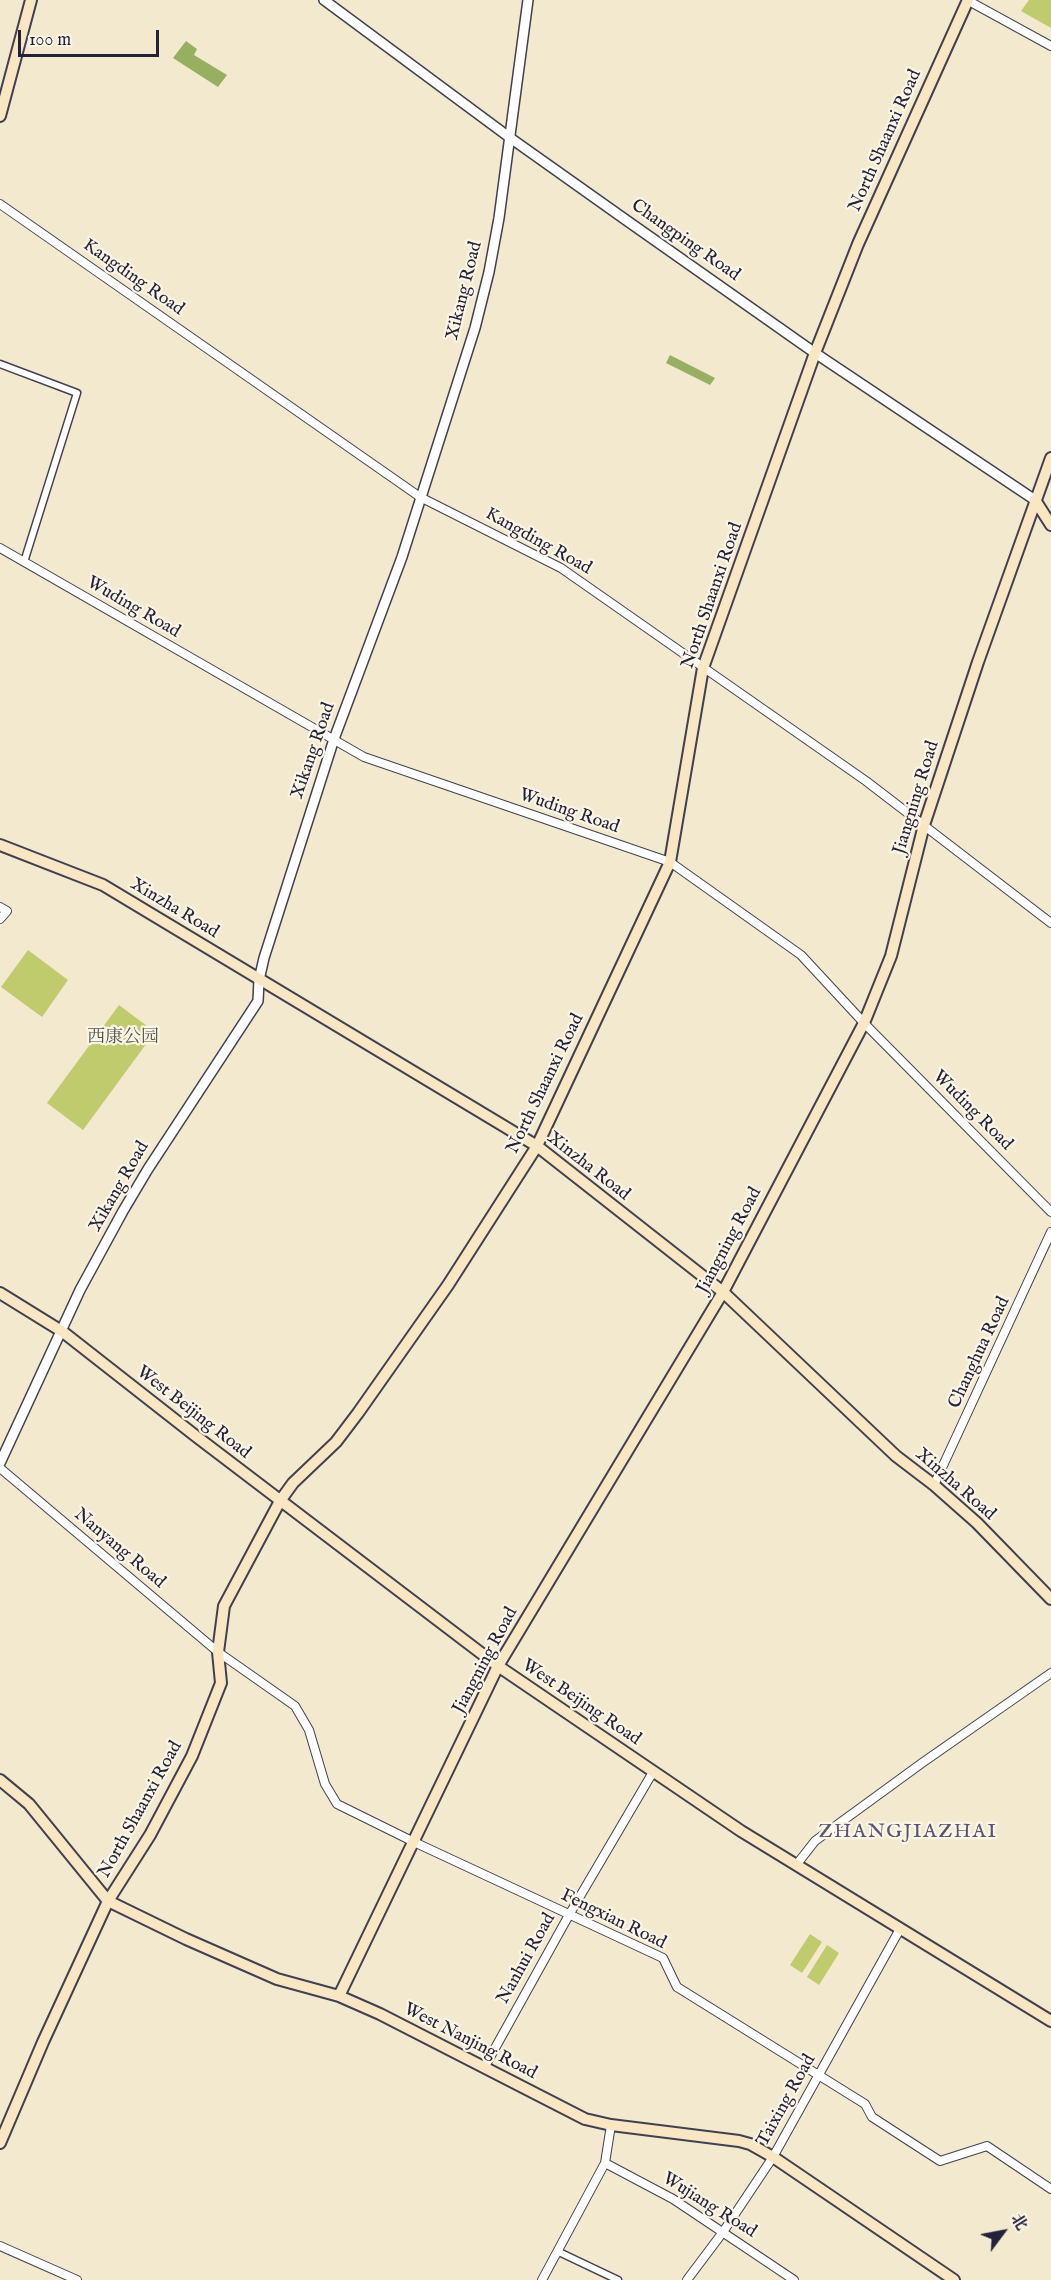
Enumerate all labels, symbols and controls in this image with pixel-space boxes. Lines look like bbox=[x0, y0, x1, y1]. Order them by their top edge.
scale bar bbox=[21, 18, 162, 56]
text: 100 m bbox=[29, 29, 71, 52]
street label: North Shaanxi Road bbox=[845, 67, 927, 215]
street label: Changping Road bbox=[626, 195, 744, 287]
street label: Kangding Road bbox=[78, 235, 188, 321]
street label: Xikang Road bbox=[442, 240, 488, 342]
street label: Kangding Road bbox=[481, 504, 595, 580]
street label: North Shaanxi Road bbox=[678, 520, 748, 672]
street label: Wuding Road bbox=[82, 573, 184, 643]
street label: Xikang Road bbox=[287, 700, 341, 802]
street label: Jiangning Road bbox=[889, 739, 945, 857]
street label: Wuding Road bbox=[516, 785, 622, 839]
street label: Xinzha Road bbox=[126, 874, 222, 944]
street label: North Shaanxi Road bbox=[503, 1010, 589, 1158]
park label: 西康公园 bbox=[87, 1027, 159, 1049]
street label: Wuding Road bbox=[927, 1066, 1017, 1156]
street label: Xinzha Road bbox=[542, 1128, 634, 1206]
street label: Xikang Road bbox=[85, 1138, 155, 1236]
street label: Jiangning Road bbox=[693, 1184, 767, 1298]
street label: Changhua Road bbox=[945, 1294, 1015, 1412]
street label: West Beijing Road bbox=[132, 1362, 254, 1464]
street label: Xinzha Road bbox=[910, 1444, 1000, 1526]
street label: Nanyang Road bbox=[69, 1504, 169, 1594]
street label: Jiangning Road bbox=[449, 1604, 523, 1718]
street label: West Beijing Road bbox=[517, 1655, 645, 1751]
street label: North Shaanxi Road bbox=[94, 1738, 188, 1882]
district label: ZHANGJIAZHAI bbox=[818, 1821, 998, 1845]
street label: Fengxian Road bbox=[557, 1885, 669, 1955]
street label: Nanhui Road bbox=[493, 1910, 561, 2008]
street label: West Nanjing Road bbox=[400, 1999, 540, 2085]
street label: Taixing Road bbox=[753, 2051, 821, 2151]
street label: Wujiang Road bbox=[658, 2169, 760, 2243]
north arrow bbox=[973, 2202, 1033, 2262]
text: 北 bbox=[1006, 2210, 1031, 2235]

